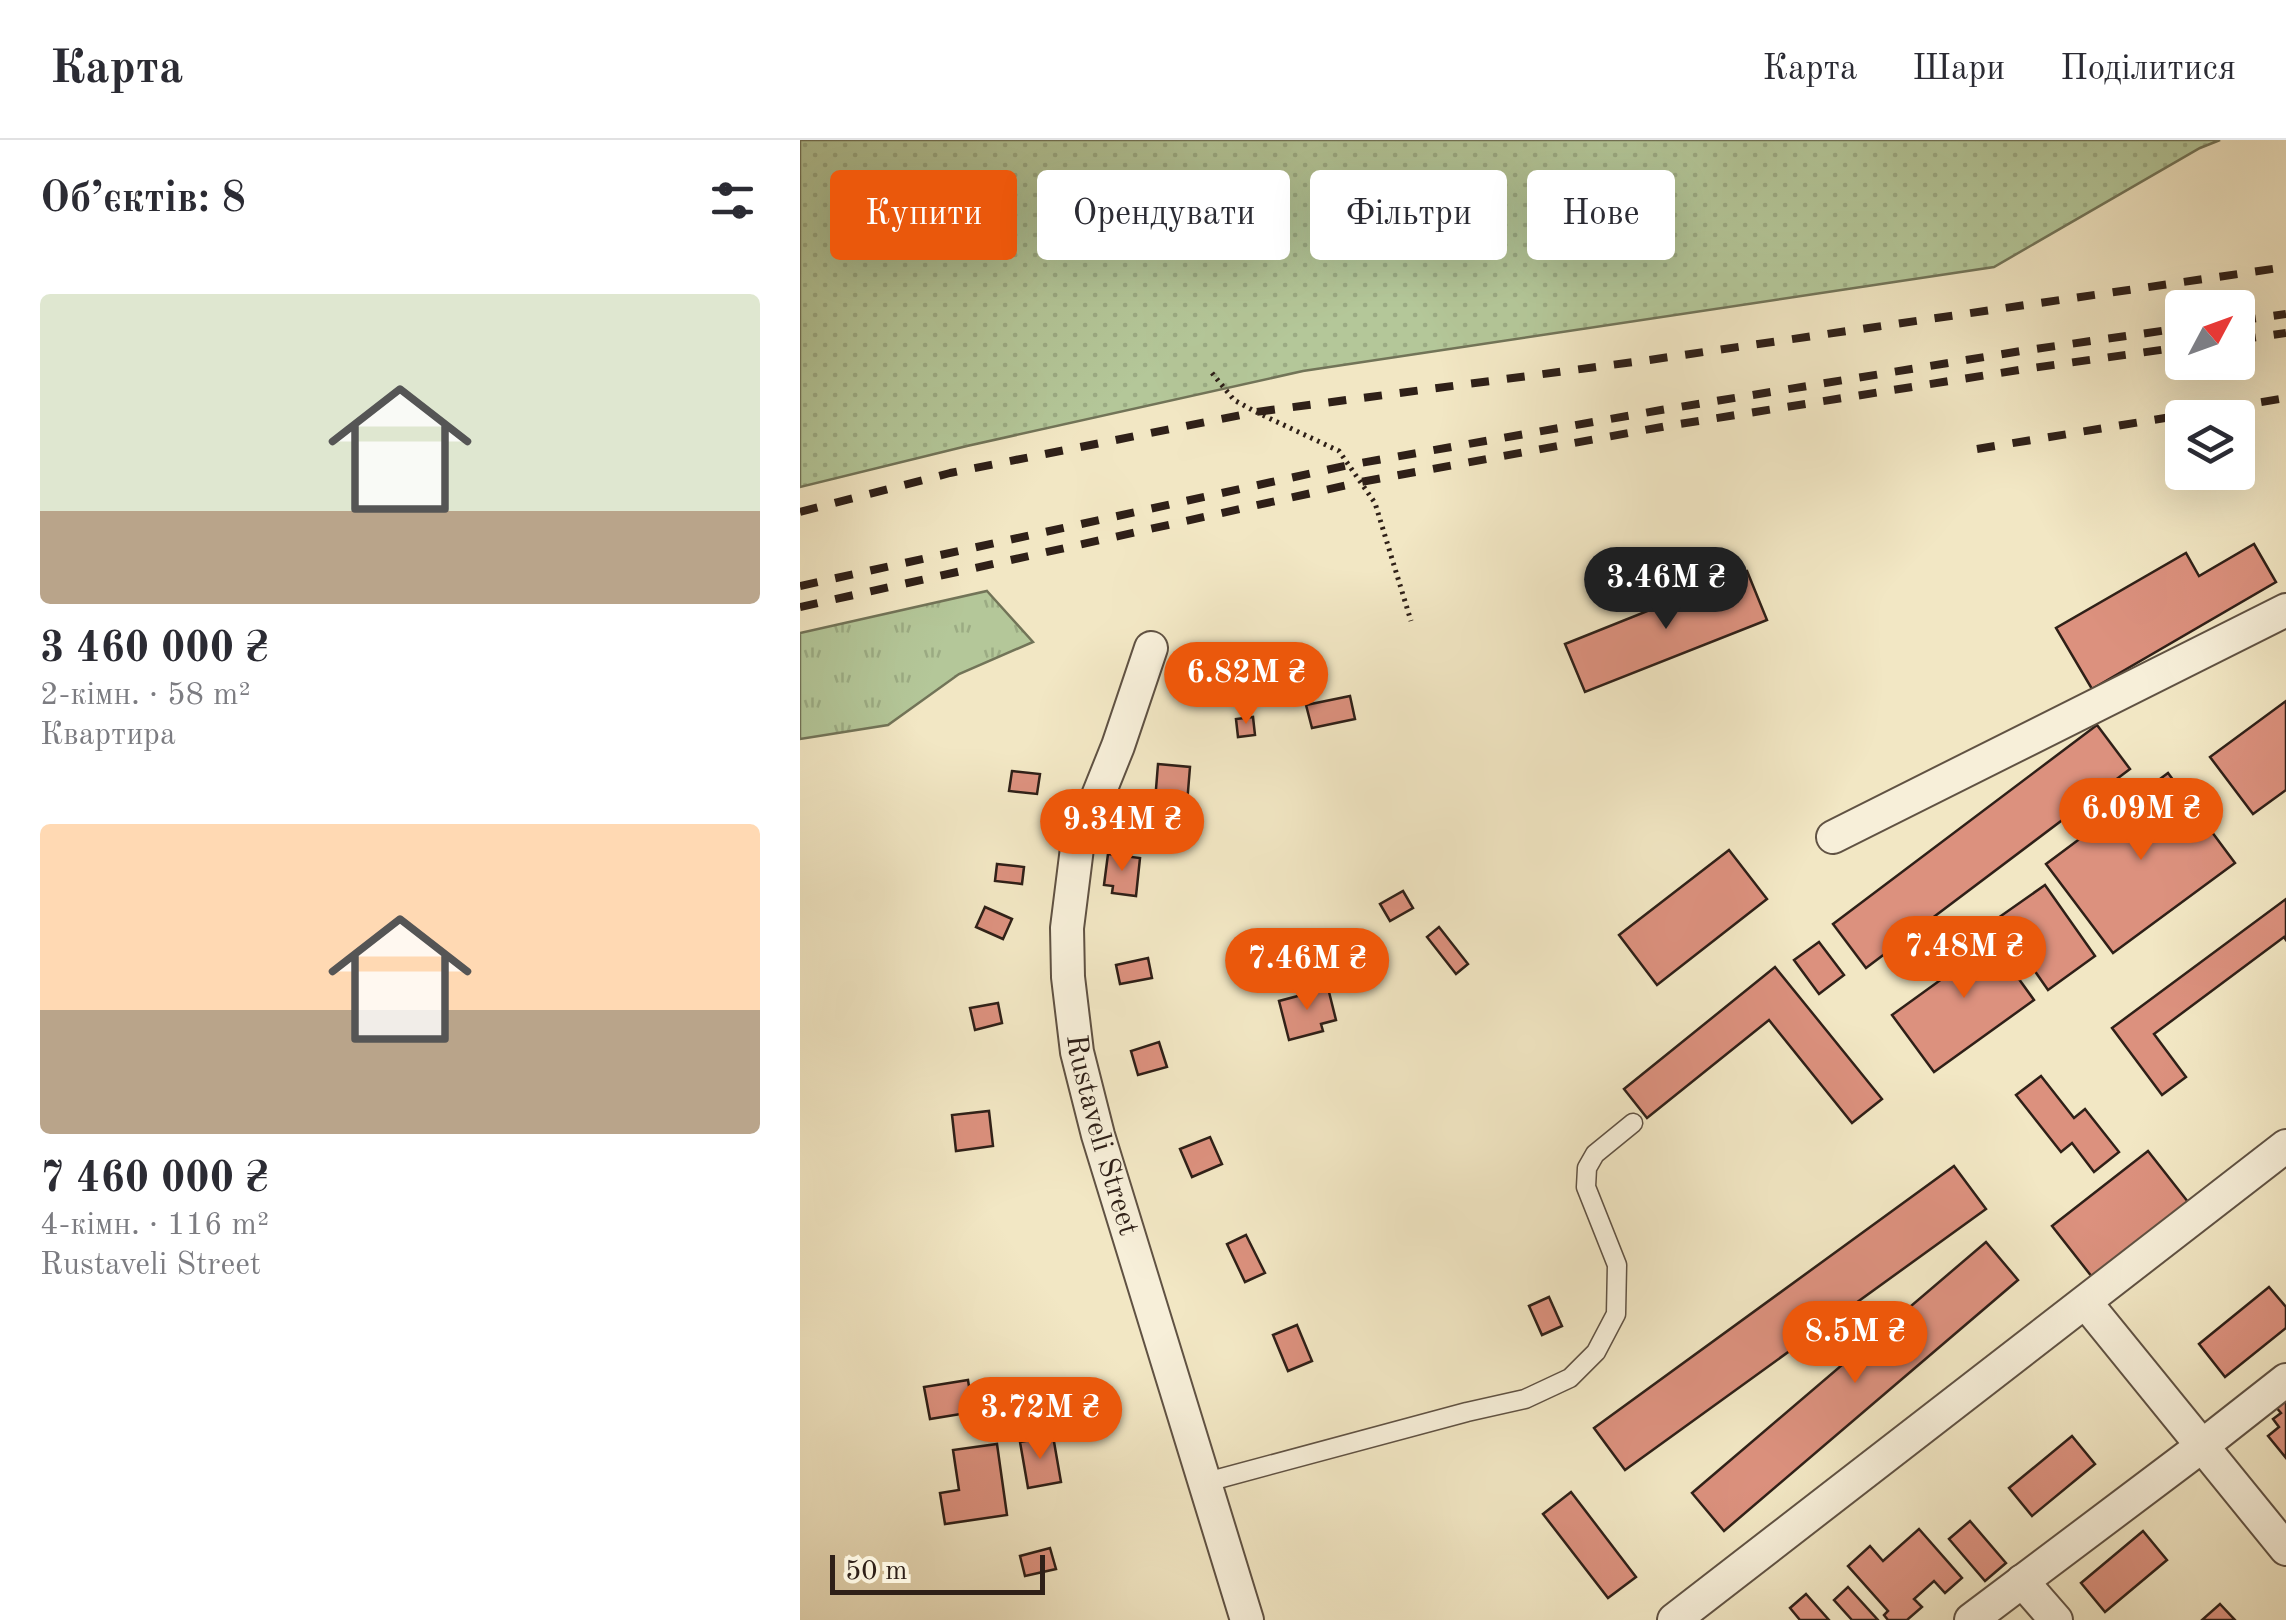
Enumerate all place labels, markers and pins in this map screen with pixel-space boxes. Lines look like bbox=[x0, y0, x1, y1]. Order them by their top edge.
pin: 3.46M ₴ bbox=[1574, 547, 1758, 632]
pin: 6.82M ₴ bbox=[1154, 642, 1338, 727]
pin: 6.09M ₴ bbox=[2049, 778, 2233, 863]
pin: 9.34M ₴ bbox=[1030, 789, 1214, 874]
pin: 7.48M ₴ bbox=[1872, 916, 2056, 1001]
pin: 7.46M ₴ bbox=[1215, 928, 1399, 1013]
pin: 8.5M ₴ bbox=[1774, 1301, 1936, 1386]
pin: 3.72M ₴ bbox=[948, 1377, 1132, 1462]

